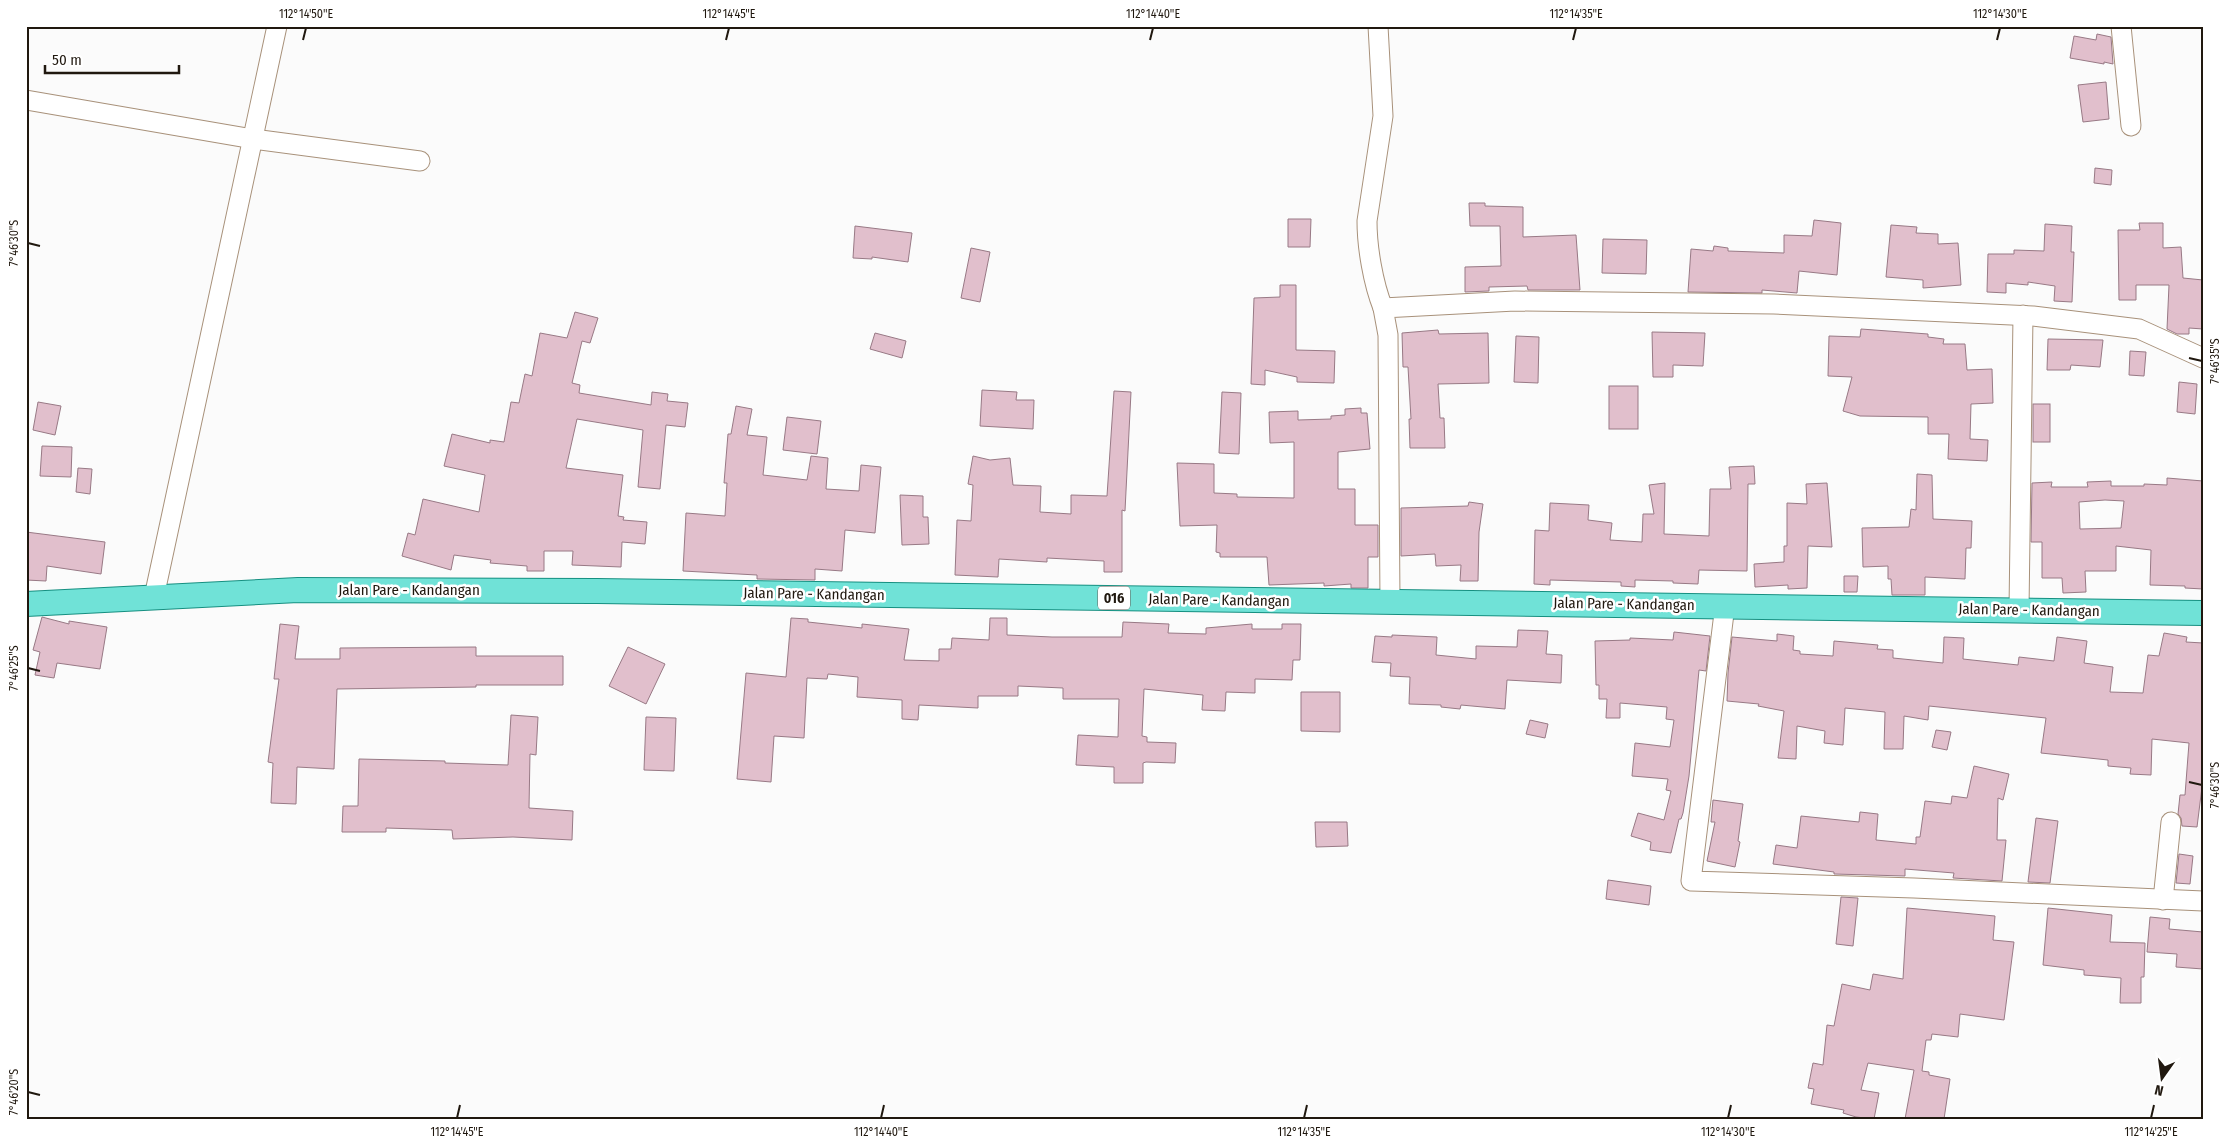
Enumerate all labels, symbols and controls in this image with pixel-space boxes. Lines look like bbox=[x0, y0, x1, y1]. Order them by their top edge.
text: 112°14'50"E bbox=[279, 7, 333, 21]
text: 112°14'45"E bbox=[703, 7, 756, 21]
text: 112°14'40"E bbox=[1126, 7, 1180, 21]
text: 112°14'35"E bbox=[1549, 7, 1603, 21]
text: 112°14'30"E bbox=[1973, 7, 2027, 21]
scale bar bbox=[45, 42, 179, 74]
text: 50 m bbox=[52, 51, 82, 69]
text: 7°46'30"S bbox=[7, 220, 21, 266]
text: 7°46'35"S bbox=[2208, 338, 2222, 384]
street label: Jalan Pare - Kandangan bbox=[338, 581, 480, 599]
street label: Jalan Pare - Kandangan bbox=[743, 584, 885, 604]
road number: 016 bbox=[1098, 586, 1130, 610]
street label: Jalan Pare - Kandangan bbox=[1148, 590, 1290, 610]
street label: Jalan Pare - Kandangan bbox=[1553, 594, 1695, 614]
street label: Jalan Pare - Kandangan bbox=[1958, 600, 2100, 620]
text: 7°46'25"S bbox=[7, 645, 21, 691]
text: 7°46'30"S bbox=[2208, 762, 2222, 808]
north arrow bbox=[2136, 1052, 2186, 1102]
text: 7°46'20"S bbox=[7, 1069, 21, 1115]
text: N bbox=[2153, 1081, 2165, 1099]
text: 112°14'45"E bbox=[431, 1125, 484, 1139]
text: 112°14'40"E bbox=[854, 1125, 908, 1139]
text: 112°14'35"E bbox=[1277, 1125, 1331, 1139]
text: 112°14'30"E bbox=[1701, 1125, 1755, 1139]
text: 112°14'25"E bbox=[2124, 1125, 2178, 1139]

